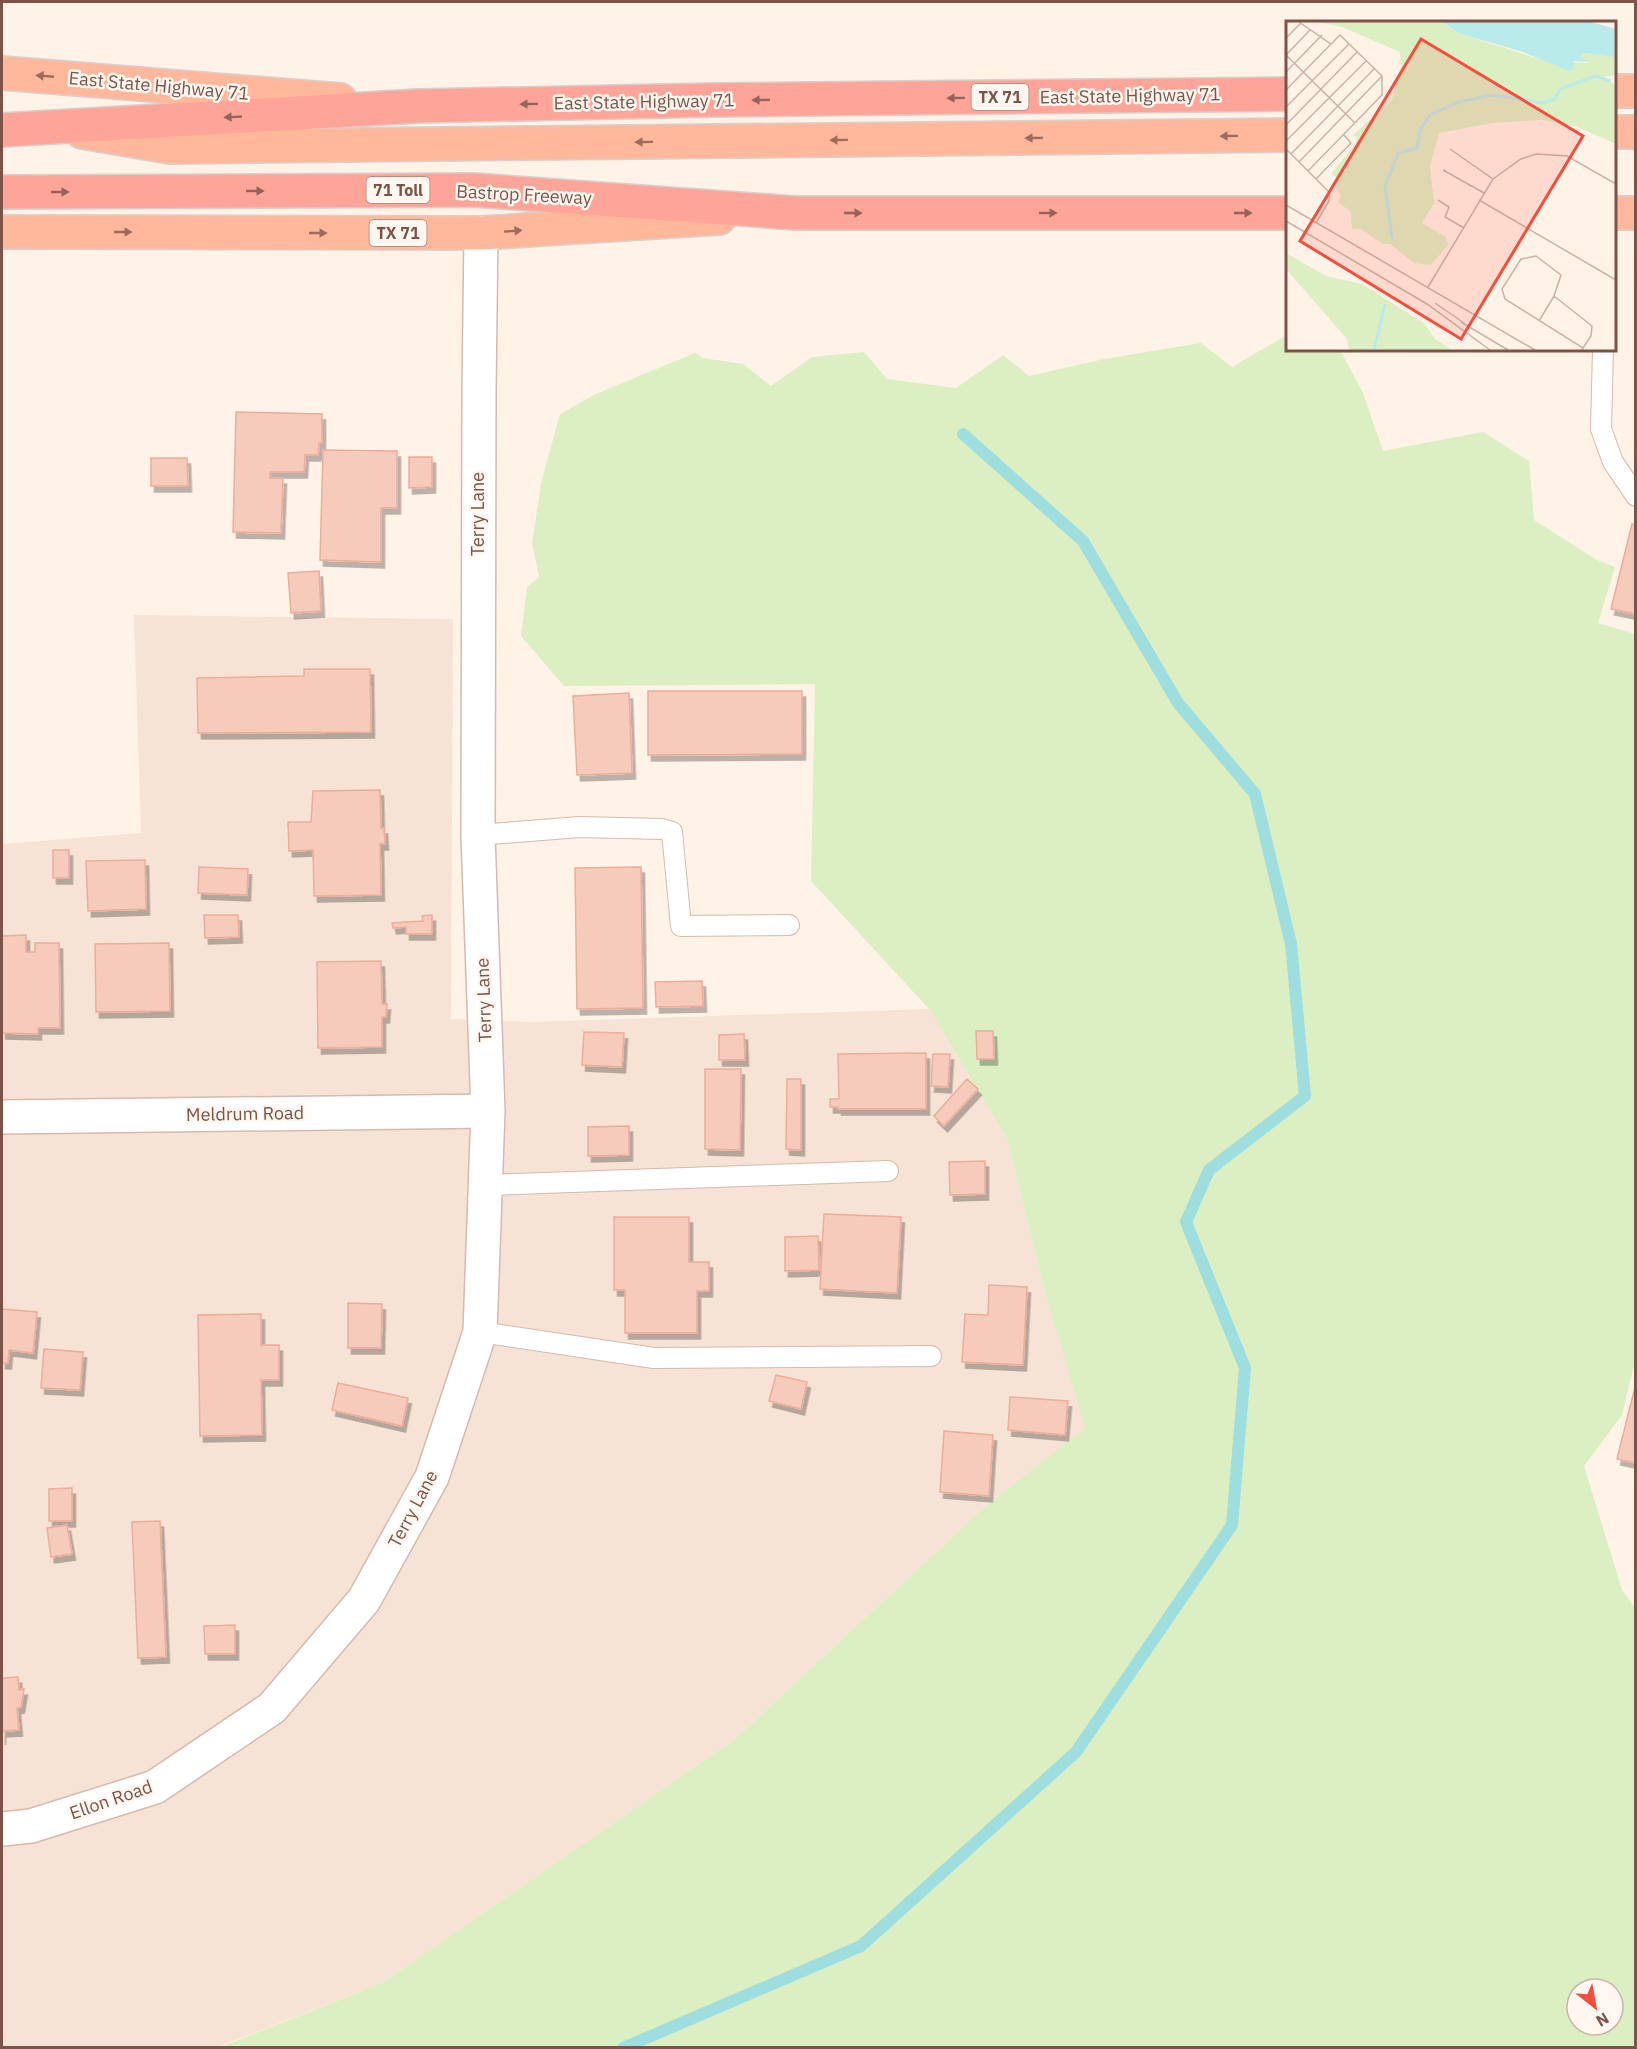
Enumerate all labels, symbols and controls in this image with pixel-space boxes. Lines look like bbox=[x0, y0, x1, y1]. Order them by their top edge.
inset map bbox=[1286, 21, 1616, 351]
street label: East State Highway 71 bbox=[68, 66, 250, 105]
one-way arrow bbox=[35, 71, 54, 81]
street label: East State Highway 71 bbox=[1039, 82, 1221, 109]
road number: TX 71 bbox=[972, 84, 1028, 110]
street label: East State Highway 71 bbox=[553, 88, 735, 115]
one-way arrow bbox=[947, 93, 966, 103]
one-way arrow bbox=[752, 95, 771, 105]
one-way arrow bbox=[519, 99, 538, 109]
one-way arrow bbox=[223, 112, 242, 121]
one-way arrow bbox=[1220, 131, 1239, 141]
one-way arrow bbox=[1025, 133, 1044, 143]
one-way arrow bbox=[830, 135, 849, 145]
one-way arrow bbox=[635, 137, 654, 147]
road number: 71 Toll bbox=[366, 177, 430, 203]
street label: Bastrop Freeway bbox=[456, 179, 592, 210]
one-way arrow bbox=[245, 186, 264, 196]
one-way arrow bbox=[50, 187, 69, 197]
one-way arrow bbox=[844, 208, 863, 218]
one-way arrow bbox=[1039, 208, 1058, 218]
one-way arrow bbox=[1234, 208, 1253, 218]
road number: TX 71 bbox=[370, 220, 426, 246]
one-way arrow bbox=[503, 226, 522, 236]
one-way arrow bbox=[113, 227, 132, 237]
one-way arrow bbox=[308, 228, 327, 238]
street label: Terry Lane bbox=[466, 472, 489, 556]
street label: Terry Lane bbox=[471, 957, 496, 1043]
street label: Meldrum Road bbox=[186, 1101, 304, 1126]
street label: Terry Lane bbox=[383, 1466, 443, 1551]
street label: Ellon Road bbox=[66, 1775, 155, 1824]
north arrow bbox=[1565, 1977, 1625, 2037]
text: N bbox=[1593, 2008, 1613, 2031]

